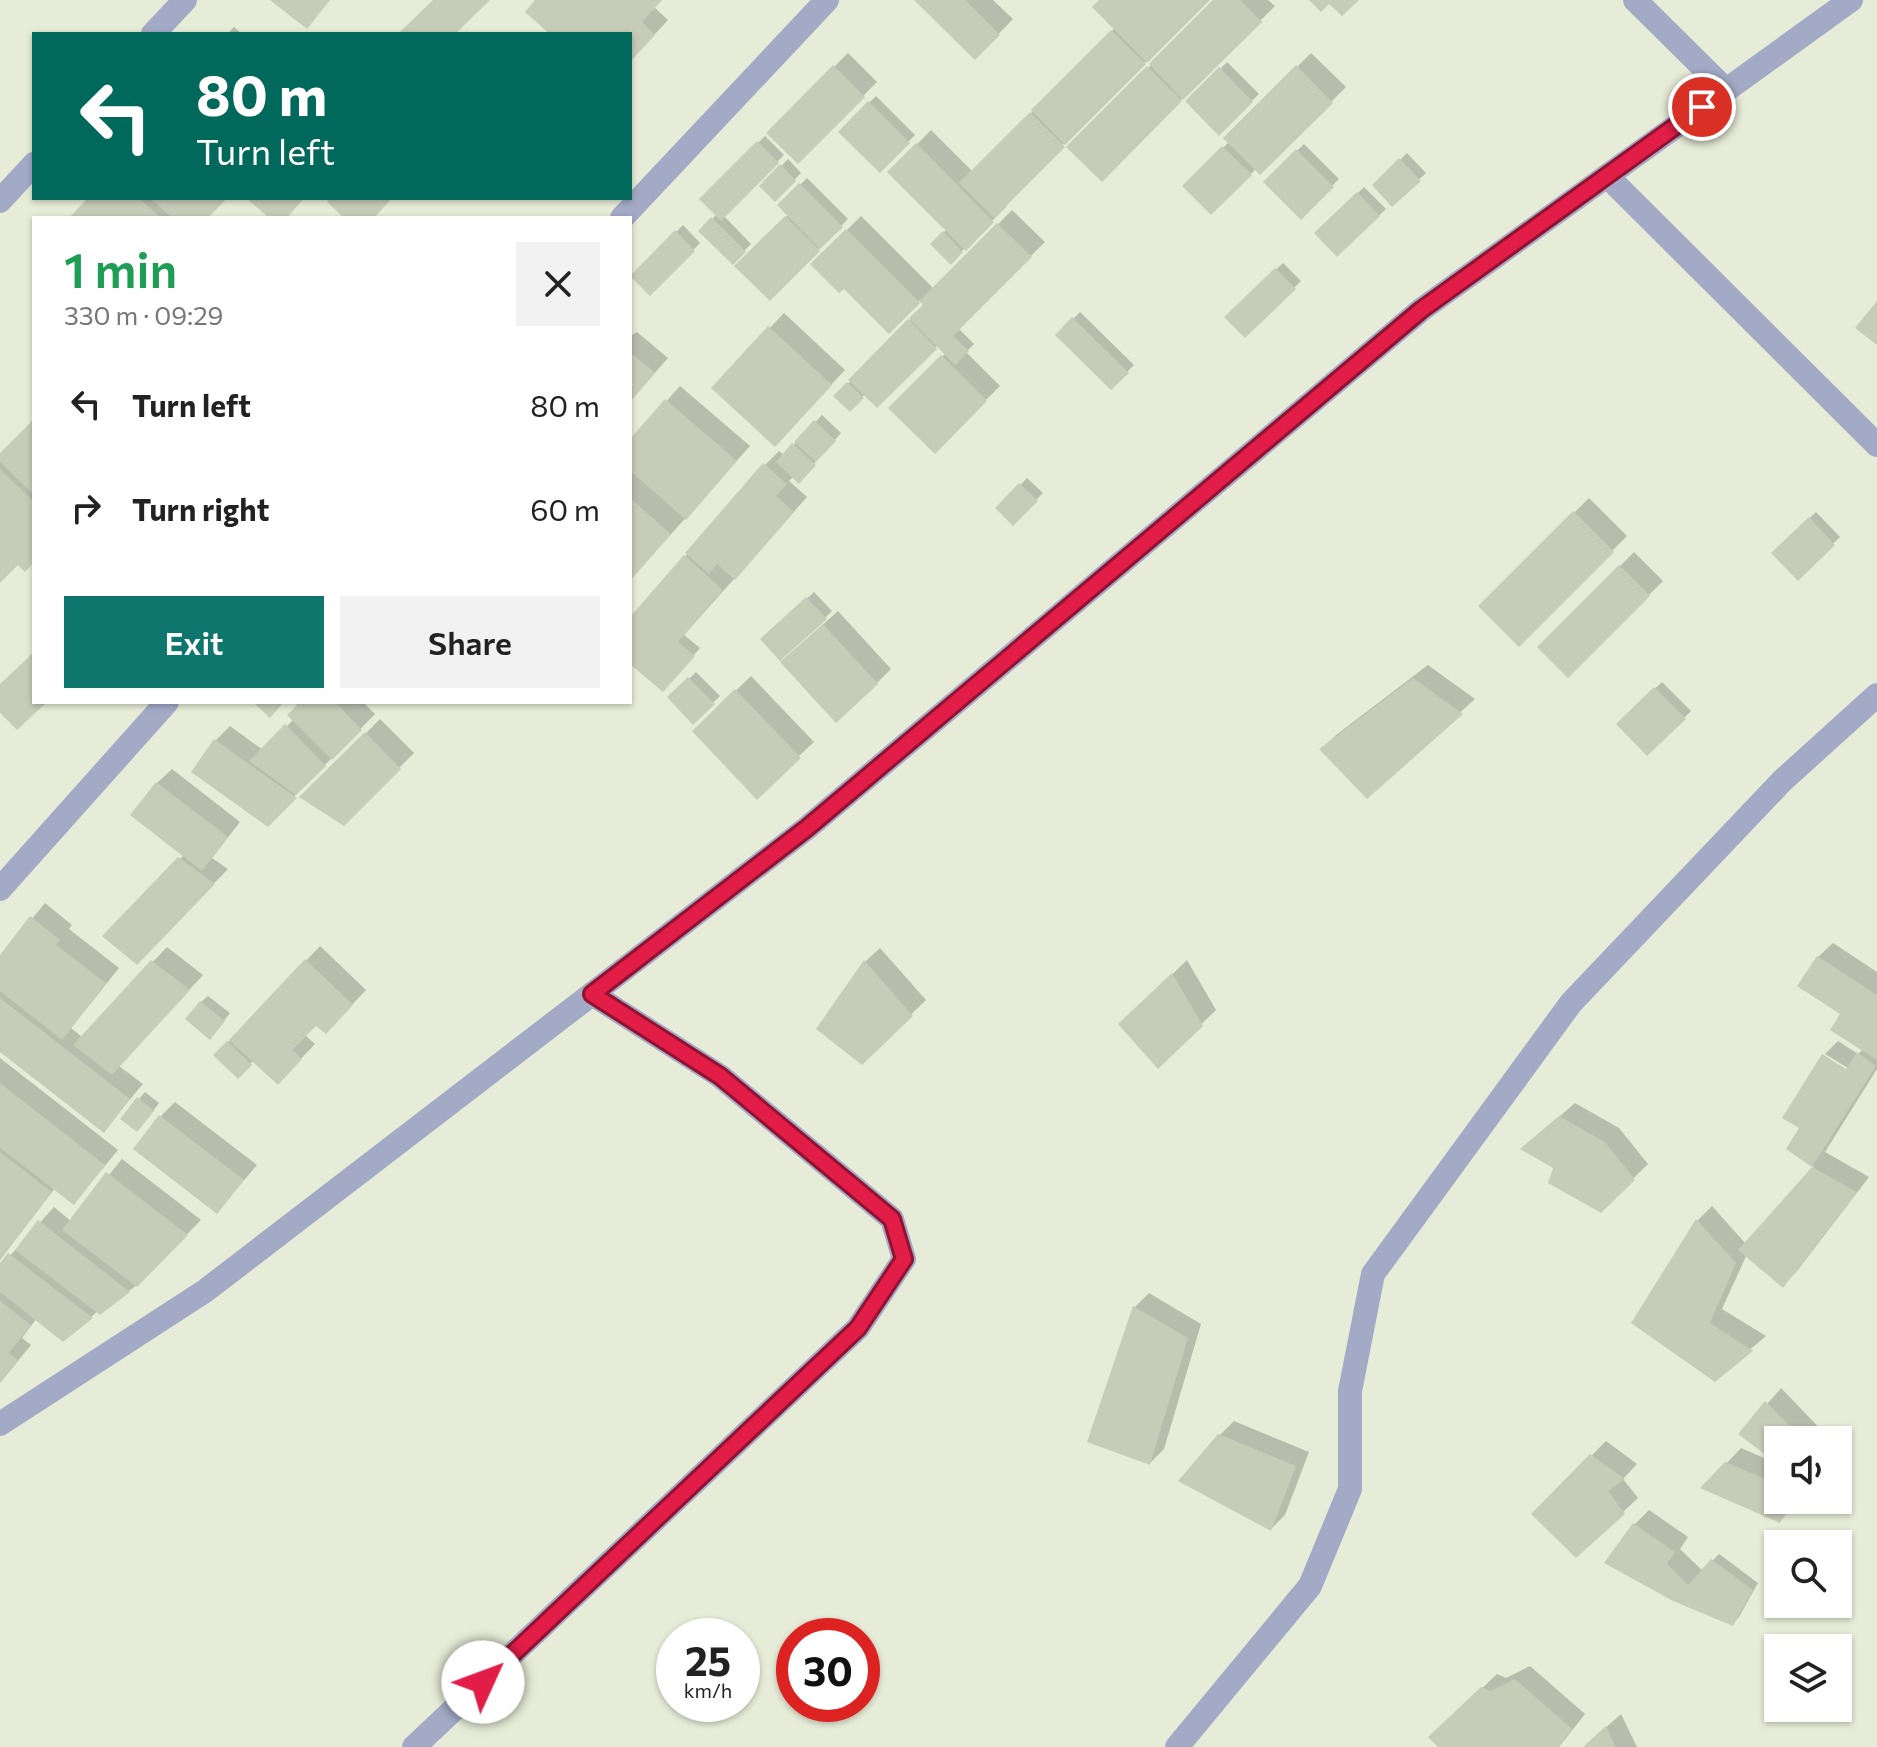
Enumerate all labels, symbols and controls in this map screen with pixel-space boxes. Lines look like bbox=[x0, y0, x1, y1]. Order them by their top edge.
text: 80 m bbox=[196, 59, 327, 128]
icon: left bbox=[64, 64, 168, 168]
pin bbox=[1668, 73, 1736, 141]
icon: arrive bbox=[1680, 85, 1724, 129]
text: Turn left bbox=[196, 128, 335, 172]
text: 1 min bbox=[64, 239, 177, 298]
button: close bbox=[516, 242, 600, 326]
text: 330 m · 09:29 bbox=[64, 299, 223, 330]
icon: left bbox=[64, 382, 108, 426]
text: Turn left bbox=[132, 386, 251, 423]
text: 80 m bbox=[530, 386, 600, 423]
icon: right bbox=[64, 486, 108, 530]
text: Turn right bbox=[132, 490, 269, 527]
text: 60 m bbox=[530, 490, 600, 527]
button: Exit bbox=[64, 596, 324, 688]
button: Share bbox=[340, 596, 600, 688]
map controls bbox=[1764, 1426, 1852, 1722]
button: sound bbox=[1764, 1426, 1852, 1514]
button: search bbox=[1764, 1530, 1852, 1618]
speed limit sign: 30 bbox=[776, 1618, 880, 1722]
button: layers bbox=[1764, 1634, 1852, 1722]
text: 25 bbox=[685, 1635, 731, 1684]
position arrow bbox=[441, 1640, 525, 1724]
text: km/h bbox=[684, 1678, 732, 1702]

